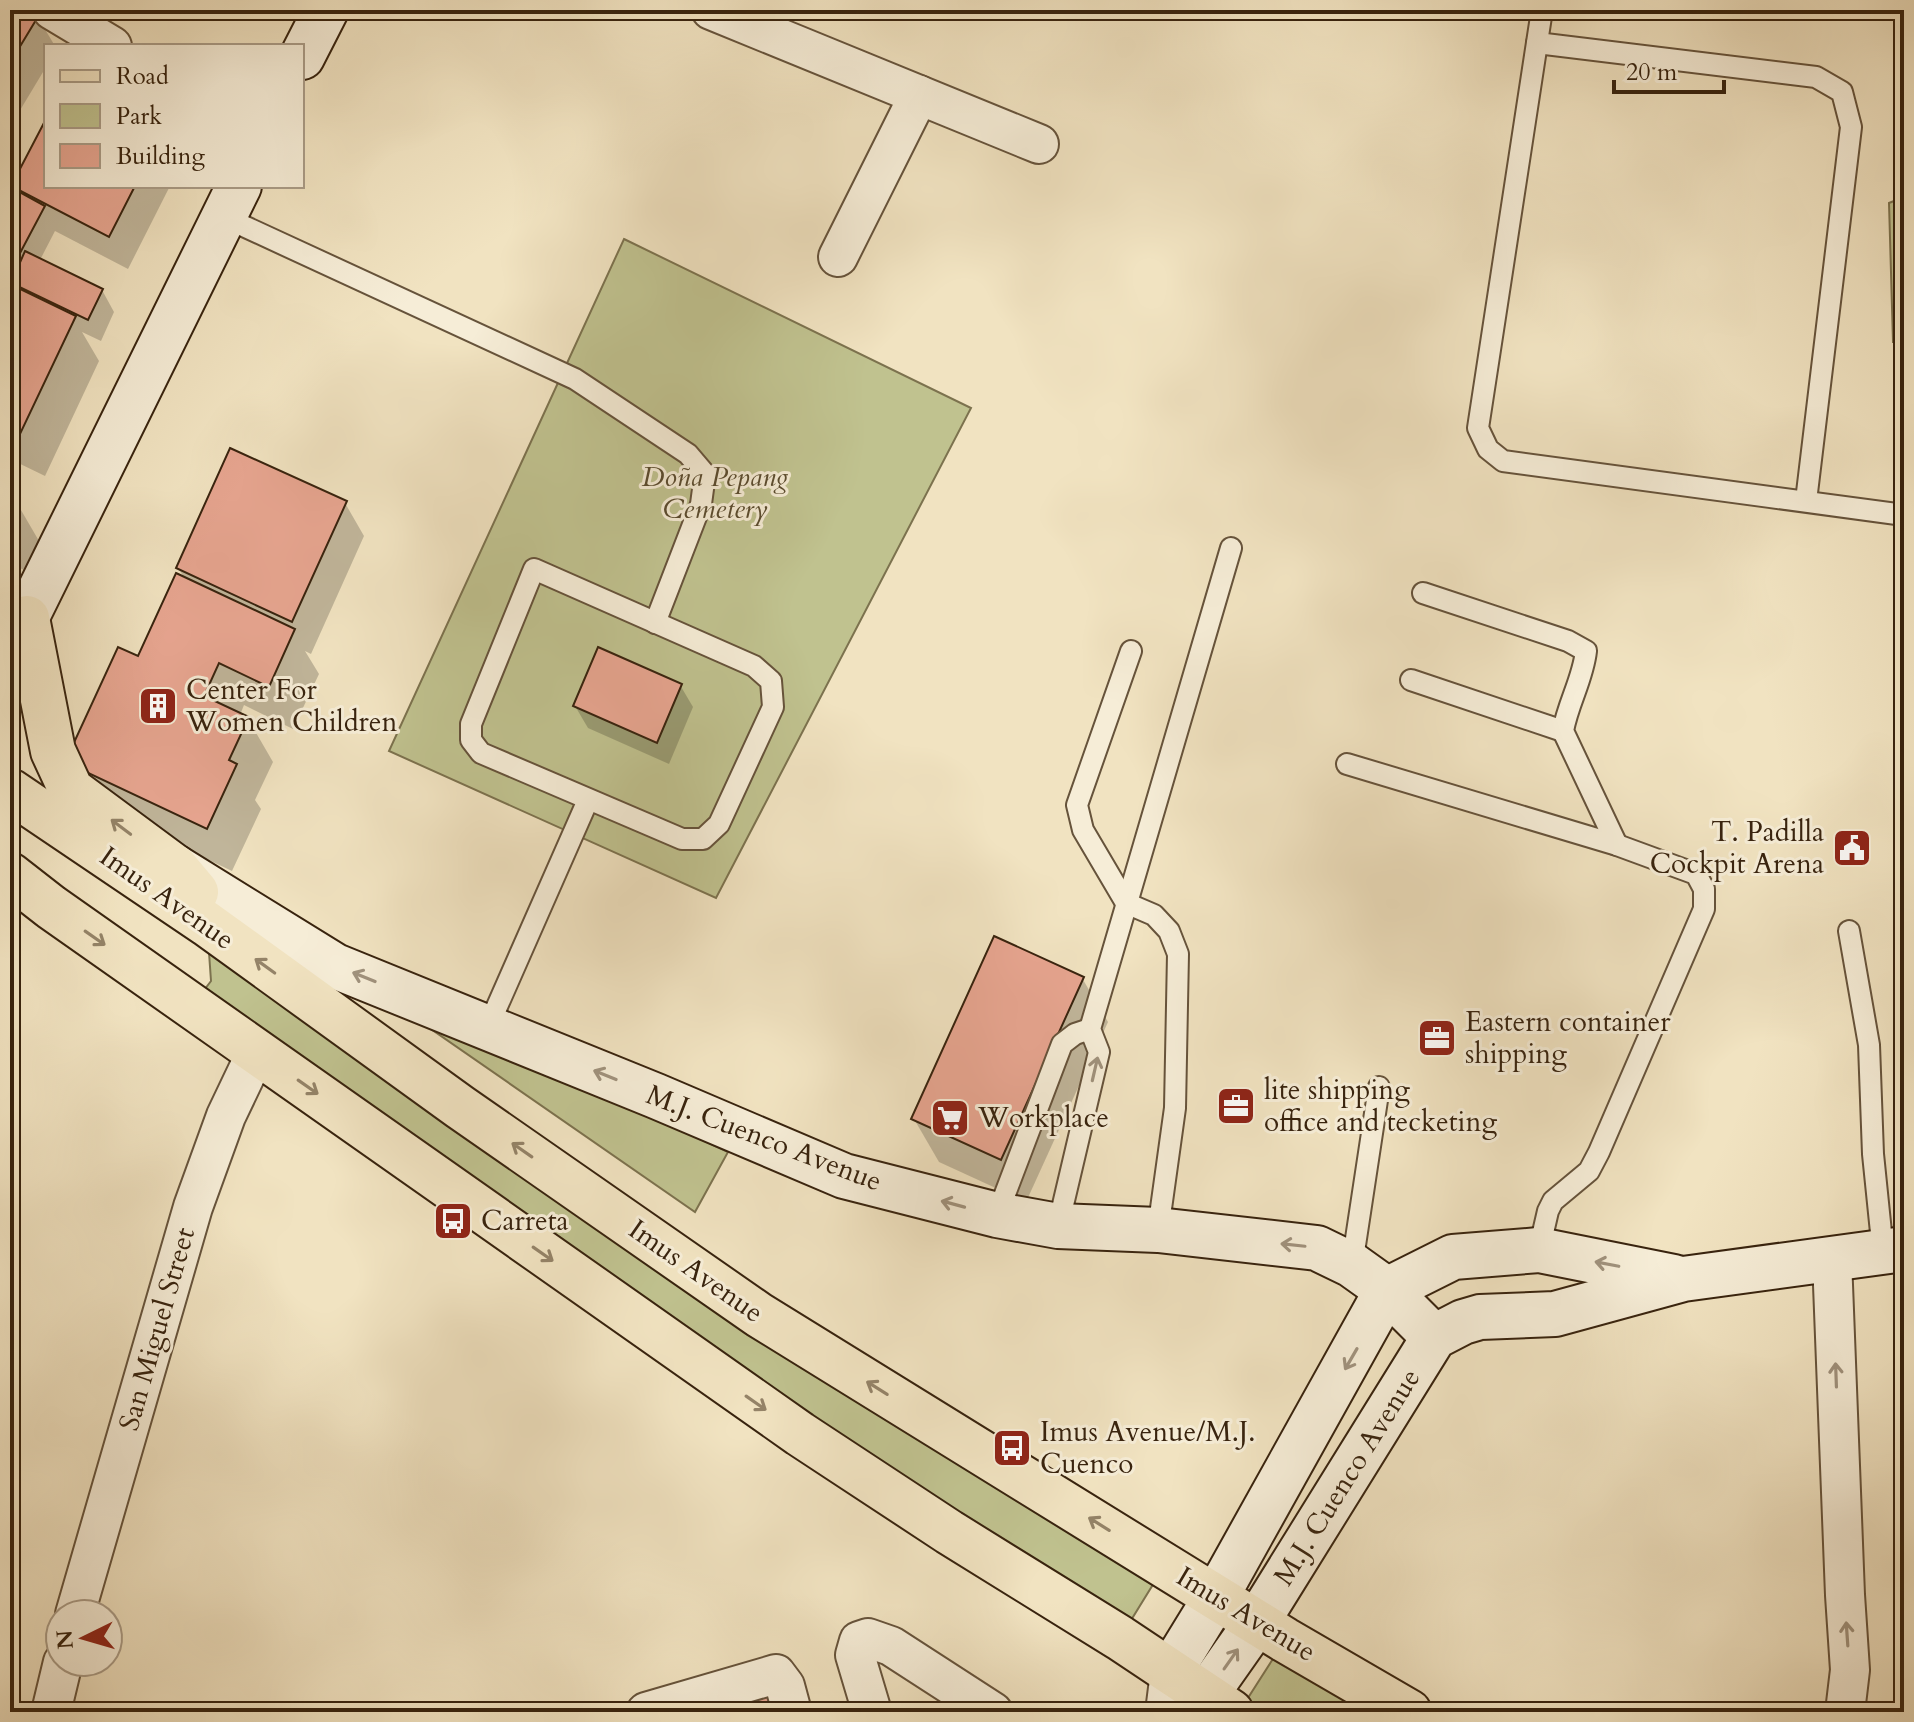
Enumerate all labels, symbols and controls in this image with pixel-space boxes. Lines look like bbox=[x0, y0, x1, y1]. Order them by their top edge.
legend bbox=[44, 44, 304, 188]
scale bar bbox=[1614, 44, 1724, 94]
text: 20 m bbox=[1626, 56, 1678, 89]
text: Road bbox=[116, 60, 169, 93]
text: Park bbox=[116, 100, 162, 133]
text: Building bbox=[116, 140, 206, 173]
park label: Doña Pepang Cemetery bbox=[642, 458, 789, 528]
place label: Center For Women Children bbox=[185, 671, 397, 741]
building icon: Center For Women Children bbox=[137, 685, 179, 727]
place label: T. Padilla Cockpit Arena bbox=[1650, 813, 1824, 883]
one-way arrow bbox=[111, 819, 132, 836]
public building icon: T. Padilla Cockpit Arena bbox=[1831, 827, 1873, 869]
street label: Imus Avenue bbox=[92, 838, 242, 958]
one-way arrow bbox=[84, 930, 106, 946]
one-way arrow bbox=[254, 958, 276, 974]
one-way arrow bbox=[352, 969, 377, 983]
place label: Eastern container shipping bbox=[1465, 1003, 1671, 1073]
office icon: Eastern container shipping bbox=[1416, 1017, 1458, 1059]
one-way arrow bbox=[1088, 1056, 1103, 1082]
one-way arrow bbox=[593, 1066, 618, 1081]
place label: lite shipping office and tecketing bbox=[1264, 1071, 1497, 1141]
street label: M.J. Cuenco Avenue bbox=[641, 1076, 887, 1200]
one-way arrow bbox=[297, 1079, 319, 1096]
office icon: lite shipping office and tecketing bbox=[1215, 1085, 1257, 1127]
supermarket icon: Workplace bbox=[929, 1097, 971, 1139]
place label: Workplace bbox=[977, 1099, 1109, 1137]
one-way arrow bbox=[511, 1142, 533, 1158]
one-way arrow bbox=[940, 1195, 966, 1210]
bus stop icon: Carreta bbox=[432, 1200, 474, 1242]
place label: Carreta bbox=[481, 1202, 569, 1240]
street label: Imus Avenue bbox=[621, 1211, 771, 1331]
street label: San Miguel Street bbox=[110, 1223, 204, 1435]
one-way arrow bbox=[1281, 1237, 1306, 1252]
one-way arrow bbox=[531, 1246, 553, 1262]
one-way arrow bbox=[1594, 1255, 1620, 1270]
one-way arrow bbox=[1343, 1346, 1358, 1370]
street label: M.J. Cuenco Avenue bbox=[1265, 1361, 1429, 1593]
one-way arrow bbox=[1829, 1362, 1844, 1389]
one-way arrow bbox=[866, 1380, 889, 1396]
one-way arrow bbox=[745, 1394, 766, 1411]
place label: Imus Avenue/M.J. Cuenco bbox=[1040, 1413, 1255, 1483]
bus stop icon: Imus Avenue/M.J. Cuenco bbox=[991, 1427, 1033, 1469]
one-way arrow bbox=[1088, 1516, 1111, 1532]
street label: Imus Avenue bbox=[1169, 1557, 1323, 1671]
north arrow bbox=[44, 1598, 124, 1678]
one-way arrow bbox=[1839, 1621, 1854, 1648]
text: N bbox=[49, 1629, 81, 1650]
one-way arrow bbox=[1222, 1649, 1239, 1670]

